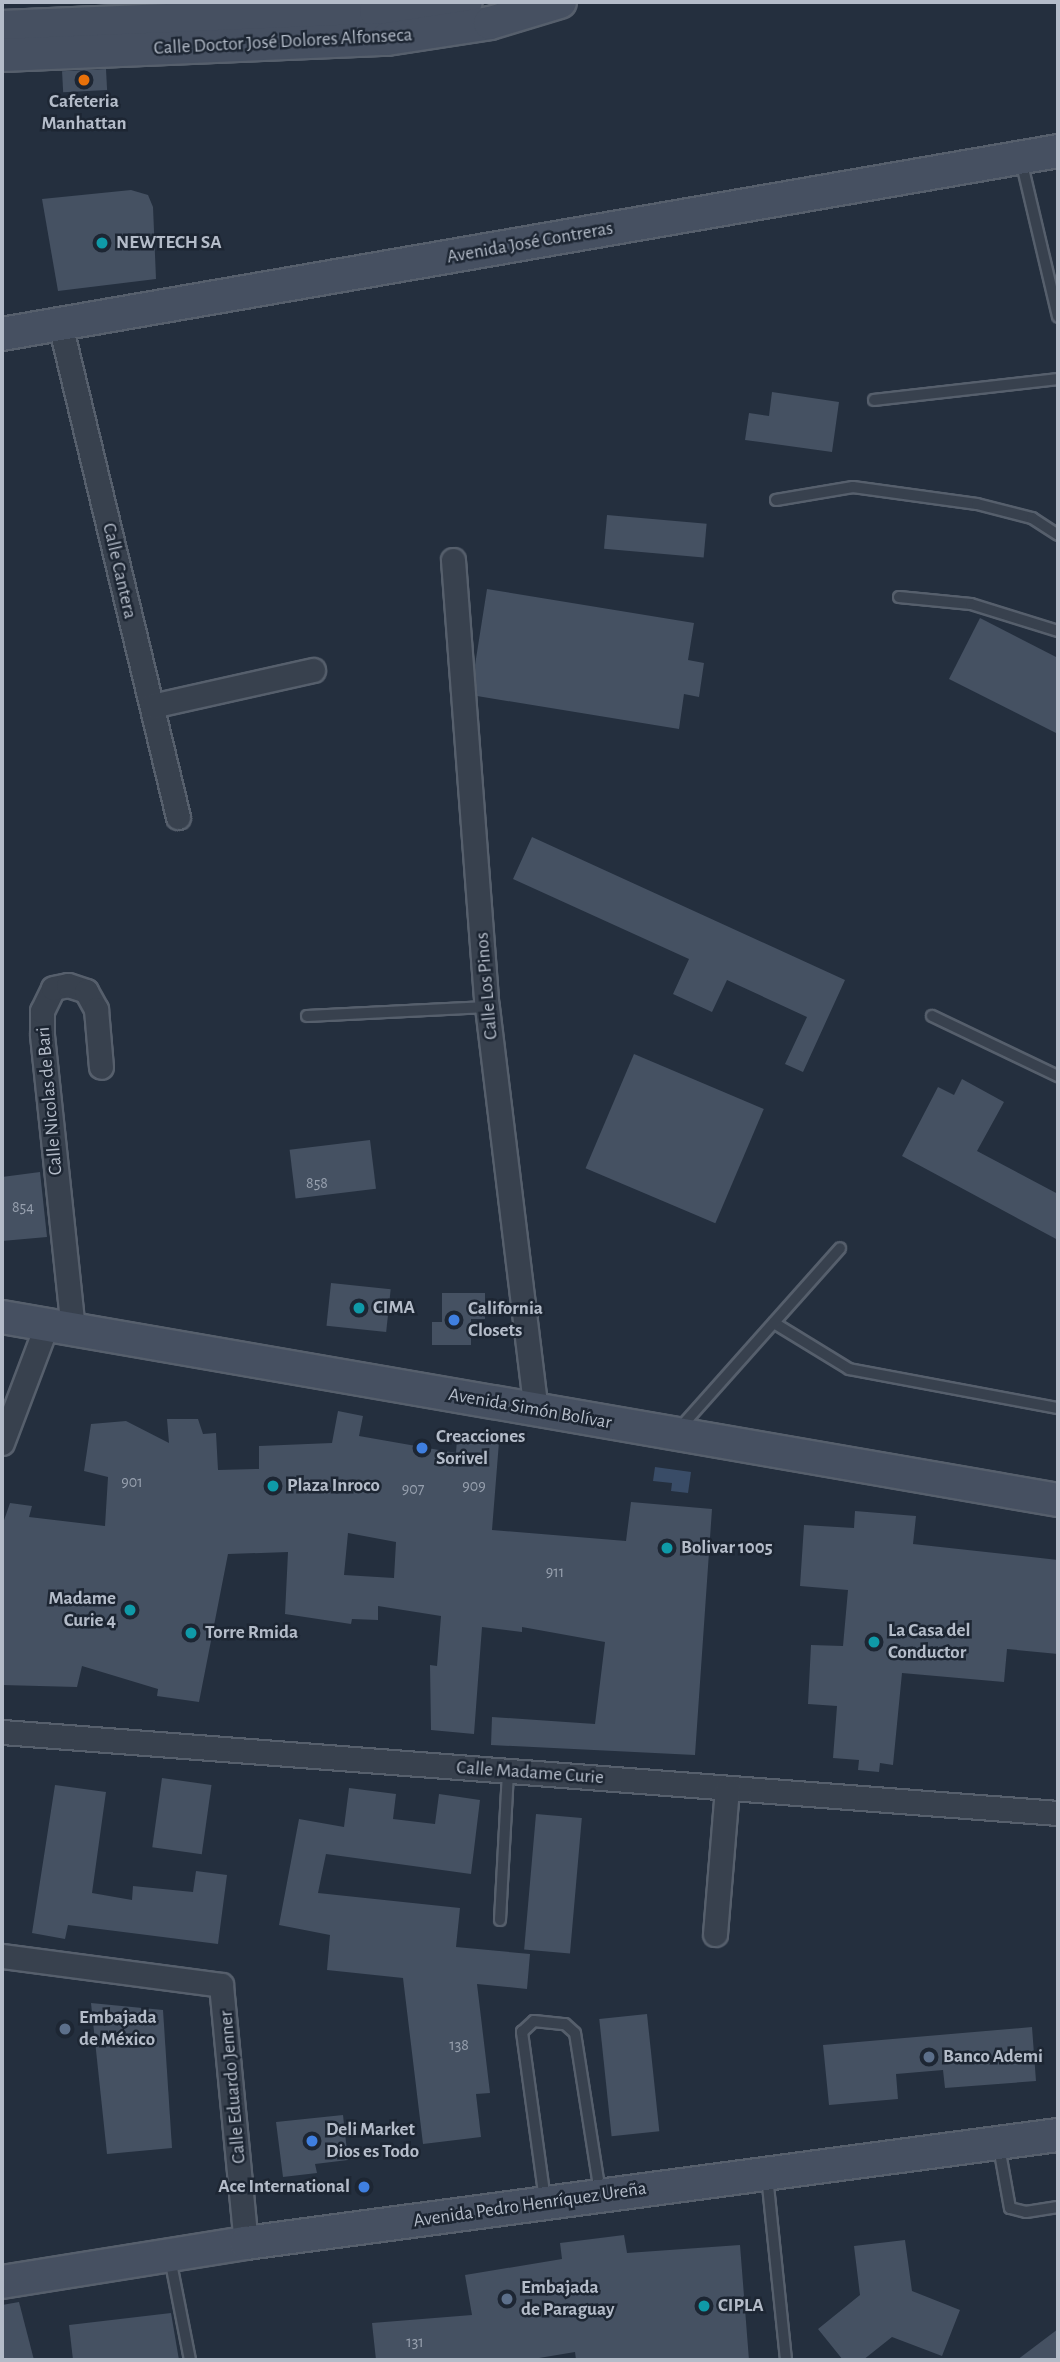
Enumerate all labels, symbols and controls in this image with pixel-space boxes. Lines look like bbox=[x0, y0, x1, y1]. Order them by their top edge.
street label: Calle Doctor José Dolores Alfonseca bbox=[153, 24, 413, 60]
marker: Cafeteria Manhattan bbox=[76, 72, 92, 88]
place label: Cafeteria Manhattan bbox=[41, 91, 127, 135]
street label: Avenida José Contreras bbox=[445, 217, 615, 269]
place label: NEWTECH SA bbox=[116, 232, 222, 254]
marker: NEWTECH SA bbox=[94, 235, 110, 251]
street label: Calle Cantera bbox=[97, 521, 141, 621]
street label: Calle Los Pinos bbox=[471, 931, 503, 1041]
street label: Calle Nicolas de Bari bbox=[32, 1026, 68, 1176]
house number: 858 bbox=[306, 1173, 328, 1193]
house number: 854 bbox=[12, 1197, 34, 1217]
place label: CIMA bbox=[373, 1297, 415, 1319]
place label: California Closets bbox=[468, 1298, 543, 1342]
marker: CIMA bbox=[351, 1300, 367, 1316]
marker: California Closets bbox=[446, 1312, 462, 1328]
street label: Avenida Simón Bolívar bbox=[447, 1383, 613, 1435]
place label: Creacciones Sorivel bbox=[436, 1426, 525, 1470]
marker: Creacciones Sorivel bbox=[414, 1440, 430, 1456]
house number: 901 bbox=[121, 1472, 143, 1492]
place label: Plaza Inroco bbox=[287, 1475, 380, 1497]
house number: 909 bbox=[462, 1476, 486, 1496]
marker: Plaza Inroco bbox=[265, 1478, 281, 1494]
house number: 907 bbox=[402, 1479, 424, 1499]
place label: Bolivar 1005 bbox=[681, 1537, 773, 1559]
marker: Bolivar 1005 bbox=[659, 1540, 675, 1556]
house number: 911 bbox=[546, 1562, 564, 1582]
place label: Madame Curie 4 bbox=[49, 1588, 116, 1632]
marker: Madame Curie 4 bbox=[122, 1602, 138, 1618]
place label: La Casa del Conductor bbox=[888, 1620, 970, 1664]
place label: Torre Rmida bbox=[205, 1622, 298, 1644]
marker: Torre Rmida bbox=[183, 1625, 199, 1641]
marker: La Casa del Conductor bbox=[866, 1634, 882, 1650]
street label: Calle Madame Curie bbox=[456, 1756, 604, 1790]
place label: Embajada de México bbox=[79, 2007, 157, 2051]
street label: Calle Eduardo Jenner bbox=[215, 2009, 251, 2165]
marker: Embajada de México bbox=[57, 2021, 73, 2037]
house number: 138 bbox=[449, 2035, 469, 2055]
place label: Banco Ademi bbox=[943, 2046, 1043, 2068]
marker: Banco Ademi bbox=[921, 2049, 937, 2065]
place label: Deli Market Dios es Todo bbox=[326, 2119, 419, 2163]
marker: Deli Market Dios es Todo bbox=[304, 2133, 320, 2149]
place label: Ace International bbox=[218, 2176, 350, 2198]
street label: Avenida Pedro Henríquez Ureña bbox=[412, 2177, 648, 2233]
marker: Ace International bbox=[356, 2179, 372, 2195]
place label: Embajada de Paraguay bbox=[521, 2277, 614, 2321]
marker: Embajada de Paraguay bbox=[499, 2291, 515, 2307]
place label: CIPLA bbox=[718, 2295, 764, 2317]
marker: CIPLA bbox=[696, 2298, 712, 2314]
house number: 131 bbox=[406, 2332, 424, 2352]

